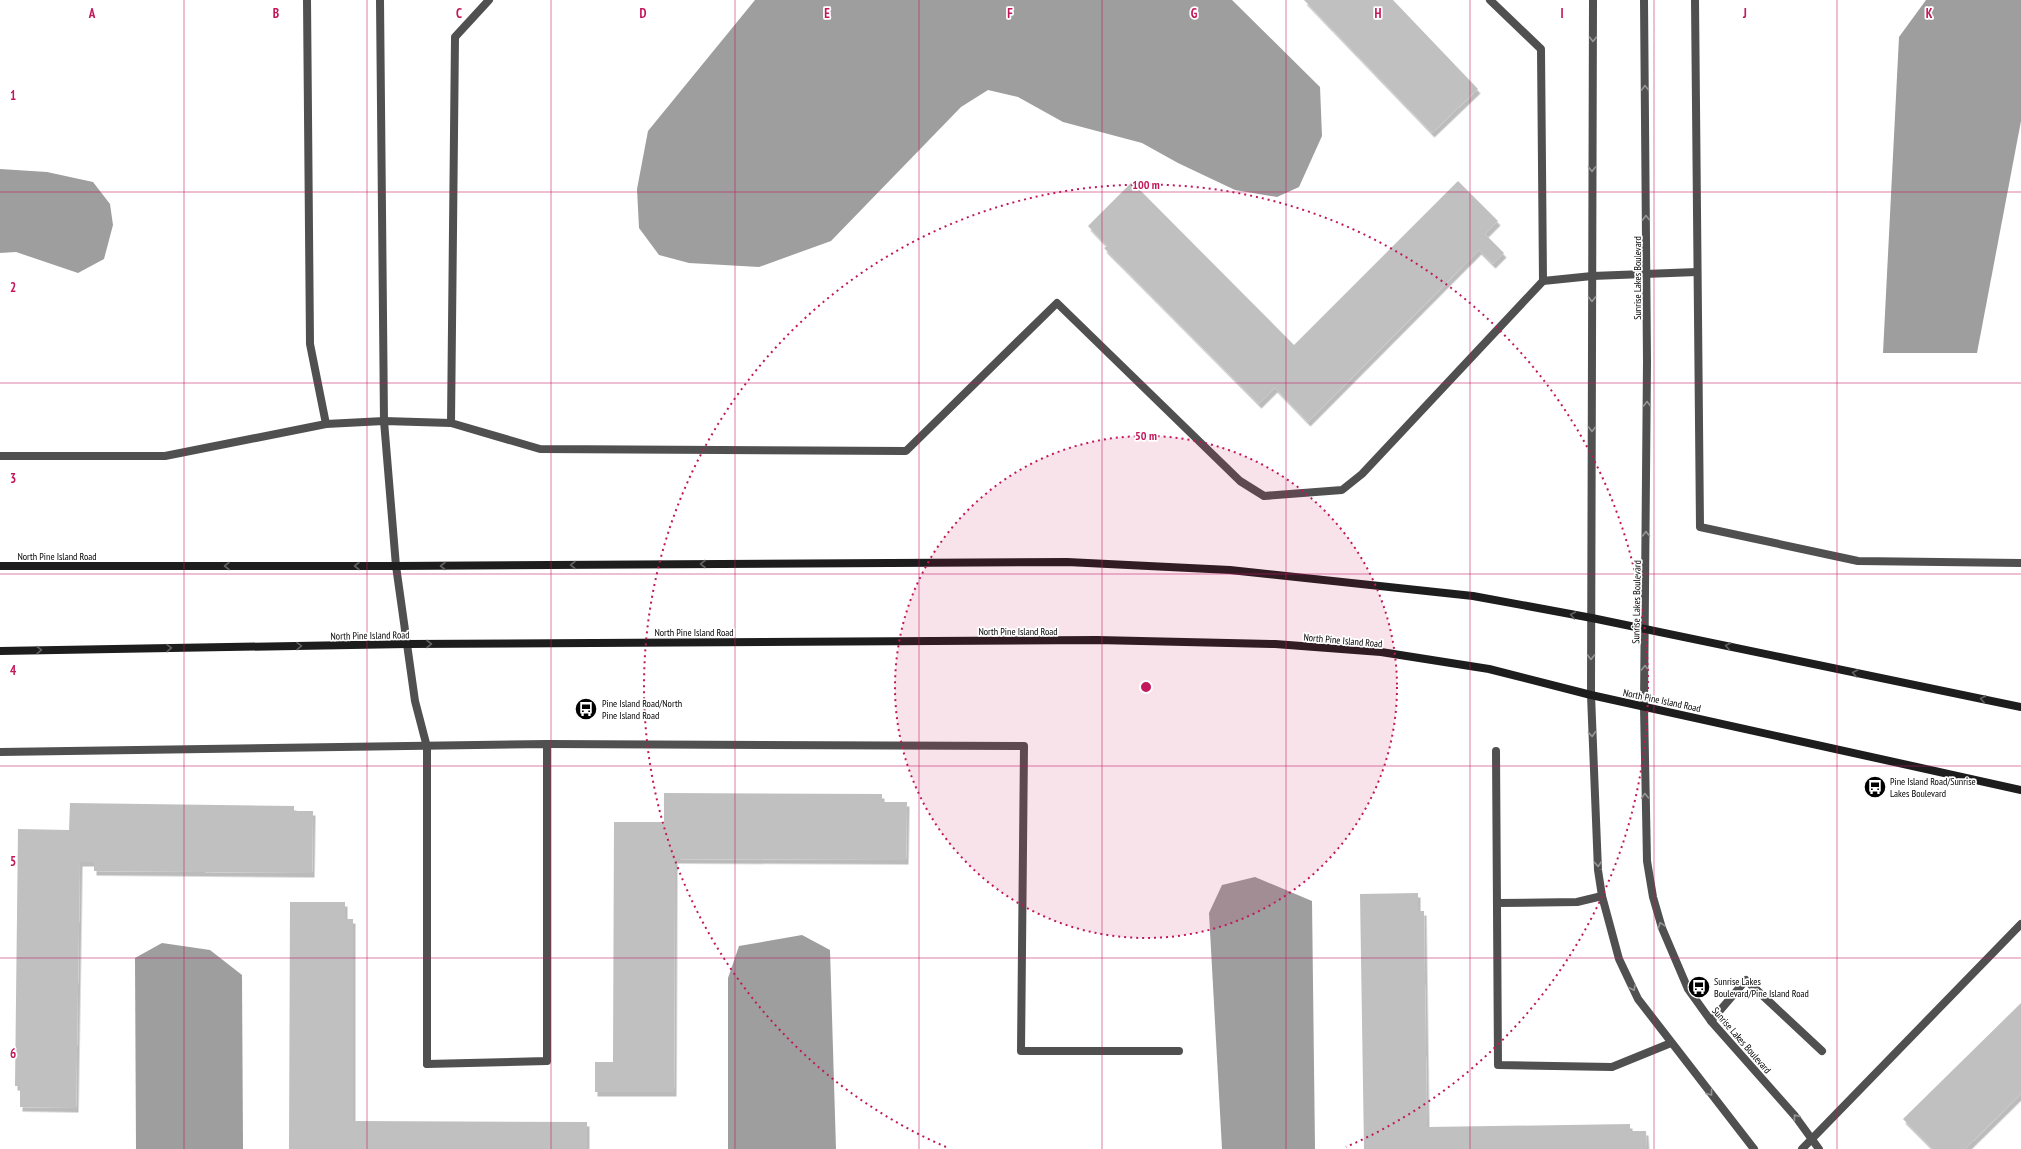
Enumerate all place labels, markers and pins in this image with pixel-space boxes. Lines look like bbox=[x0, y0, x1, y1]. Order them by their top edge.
centre of rings bbox=[1139, 680, 1153, 694]
bus stop icon: Pine Island Road/North Pine Island Road bbox=[573, 696, 599, 722]
place label: Pine Island Road/North Pine Island Road bbox=[602, 697, 682, 722]
bus stop icon: Pine Island Road/Sunrise Lakes Boulevard bbox=[1862, 774, 1888, 800]
place label: Pine Island Road/Sunrise Lakes Boulevard bbox=[1890, 775, 1976, 800]
bus stop icon: Sunrise Lakes Boulevard/Pine Island Road bbox=[1686, 974, 1712, 1000]
place label: Sunrise Lakes Boulevard/Pine Island Road bbox=[1714, 975, 1809, 1000]

